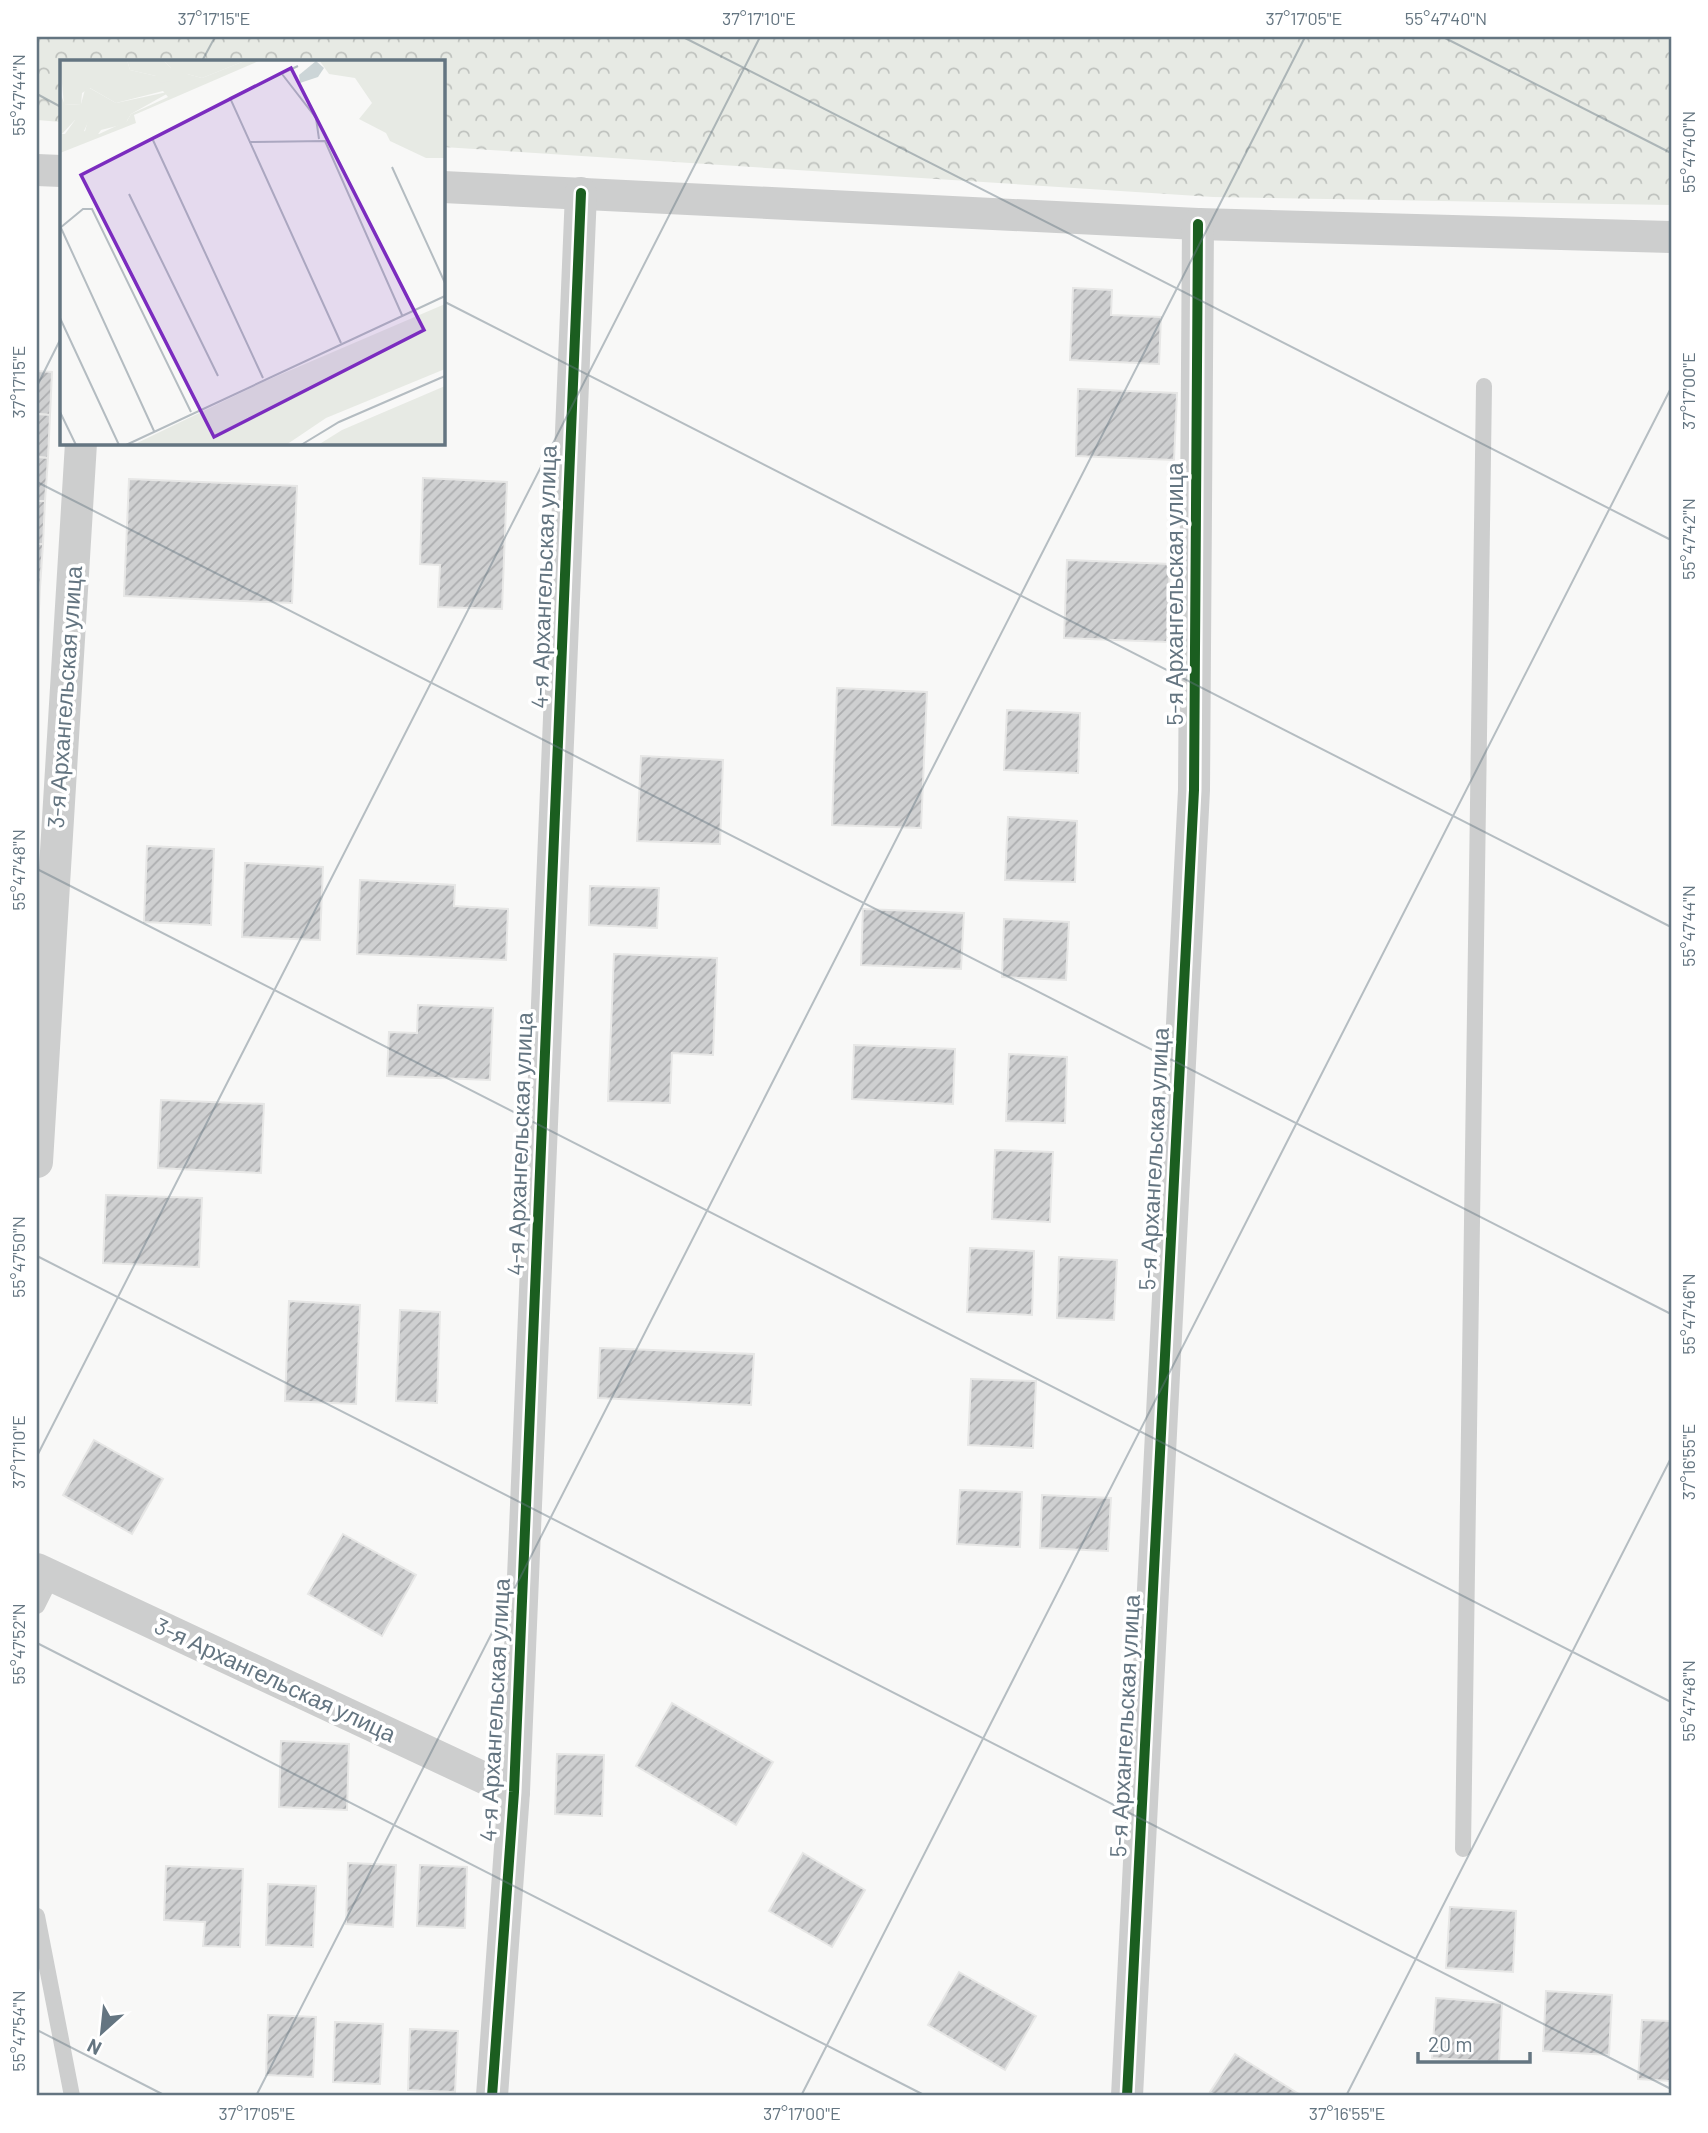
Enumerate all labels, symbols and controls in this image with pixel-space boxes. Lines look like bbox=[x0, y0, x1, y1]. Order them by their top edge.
text: 37°17'15"E bbox=[177, 7, 251, 29]
text: 37°17'10"E bbox=[722, 7, 796, 29]
text: 37°17'05"E bbox=[1266, 7, 1342, 29]
text: 55°47'40"N bbox=[1405, 7, 1487, 29]
text: 55°47'44"N bbox=[7, 54, 29, 136]
inset map bbox=[60, 60, 444, 444]
text: 55°47'40"N bbox=[1677, 111, 1699, 193]
text: 37°17'15"E bbox=[7, 345, 29, 419]
text: 37°17'00"E bbox=[1677, 352, 1699, 430]
street label: 4-я Архангельская улица bbox=[524, 444, 562, 709]
street label: 5-я Архангельская улица bbox=[1160, 462, 1188, 726]
text: 55°47'42"N bbox=[1677, 498, 1699, 580]
street label: 3-я Архангельская улица bbox=[41, 565, 87, 829]
text: 55°47'48"N bbox=[7, 829, 29, 911]
text: 55°47'44"N bbox=[1677, 885, 1699, 967]
street label: 4-я Архангельская улица bbox=[500, 1011, 538, 1276]
street label: 5-я Архангельская улица bbox=[1132, 1027, 1174, 1291]
text: 55°47'50"N bbox=[7, 1216, 29, 1298]
text: 55°47'46"N bbox=[1677, 1273, 1699, 1355]
text: 37°17'10"E bbox=[7, 1415, 29, 1489]
text: 37°16'55"E bbox=[1677, 1424, 1699, 1500]
street label: 4-я Архангельская улица bbox=[473, 1577, 515, 1842]
street label: 5-я Архангельская улица bbox=[1103, 1594, 1145, 1858]
text: 55°47'52"N bbox=[7, 1603, 29, 1685]
street label: 3-я Архангельская улица bbox=[150, 1611, 401, 1747]
text: 55°47'48"N bbox=[1677, 1660, 1699, 1742]
text: 55°47'54"N bbox=[7, 1990, 29, 2072]
north arrow bbox=[66, 1996, 136, 2066]
scale bar bbox=[1418, 2021, 1530, 2065]
text: 20 m bbox=[1428, 2031, 1473, 2056]
text: N bbox=[83, 2034, 105, 2061]
text: 37°17'05"E bbox=[219, 2102, 295, 2124]
text: 37°17'00"E bbox=[763, 2102, 841, 2124]
text: 37°16'55"E bbox=[1309, 2102, 1385, 2124]

